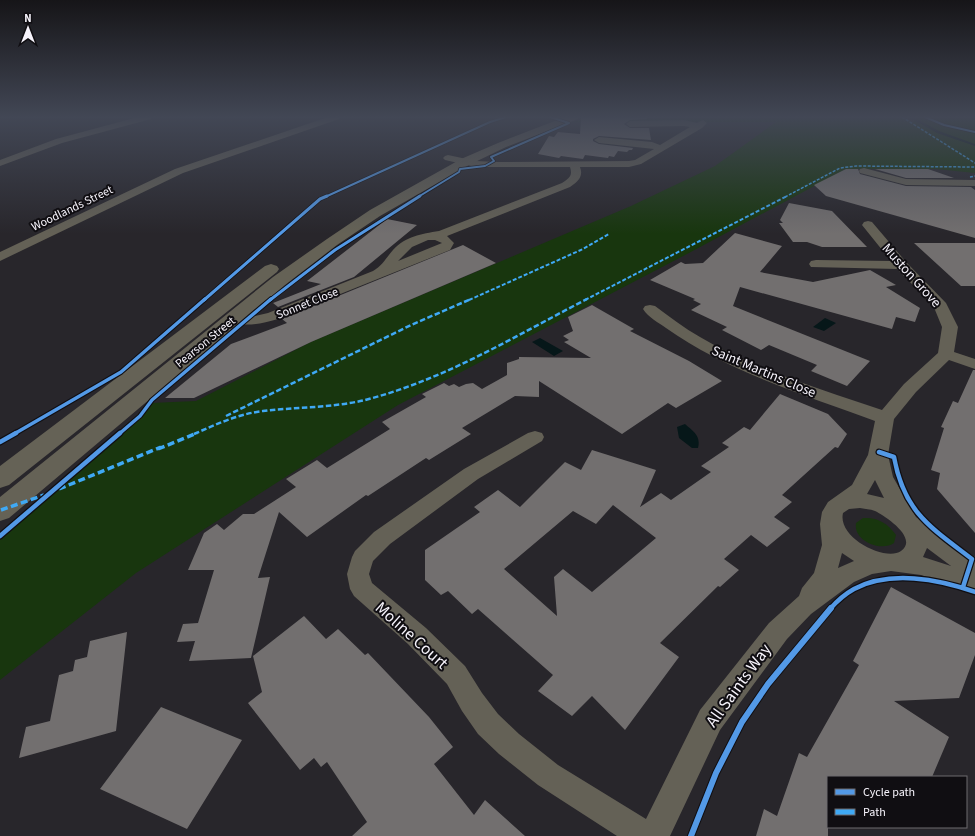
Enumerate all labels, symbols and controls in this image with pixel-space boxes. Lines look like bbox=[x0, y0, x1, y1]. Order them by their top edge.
north arrow bbox=[8, 8, 48, 48]
text: N bbox=[24, 11, 32, 26]
street label: Woodlands Street bbox=[29, 181, 116, 236]
street label: Muston Grove bbox=[877, 239, 946, 312]
street label: Sonnet Close bbox=[274, 283, 341, 324]
street label: Pearson Street bbox=[172, 313, 239, 372]
street label: Saint Martins Close bbox=[708, 341, 819, 403]
street label: Moline Court bbox=[369, 596, 453, 675]
street label: All Saints Way bbox=[700, 639, 777, 732]
legend bbox=[827, 776, 967, 828]
text: Cycle path bbox=[863, 784, 915, 801]
text: Path bbox=[863, 804, 886, 821]

